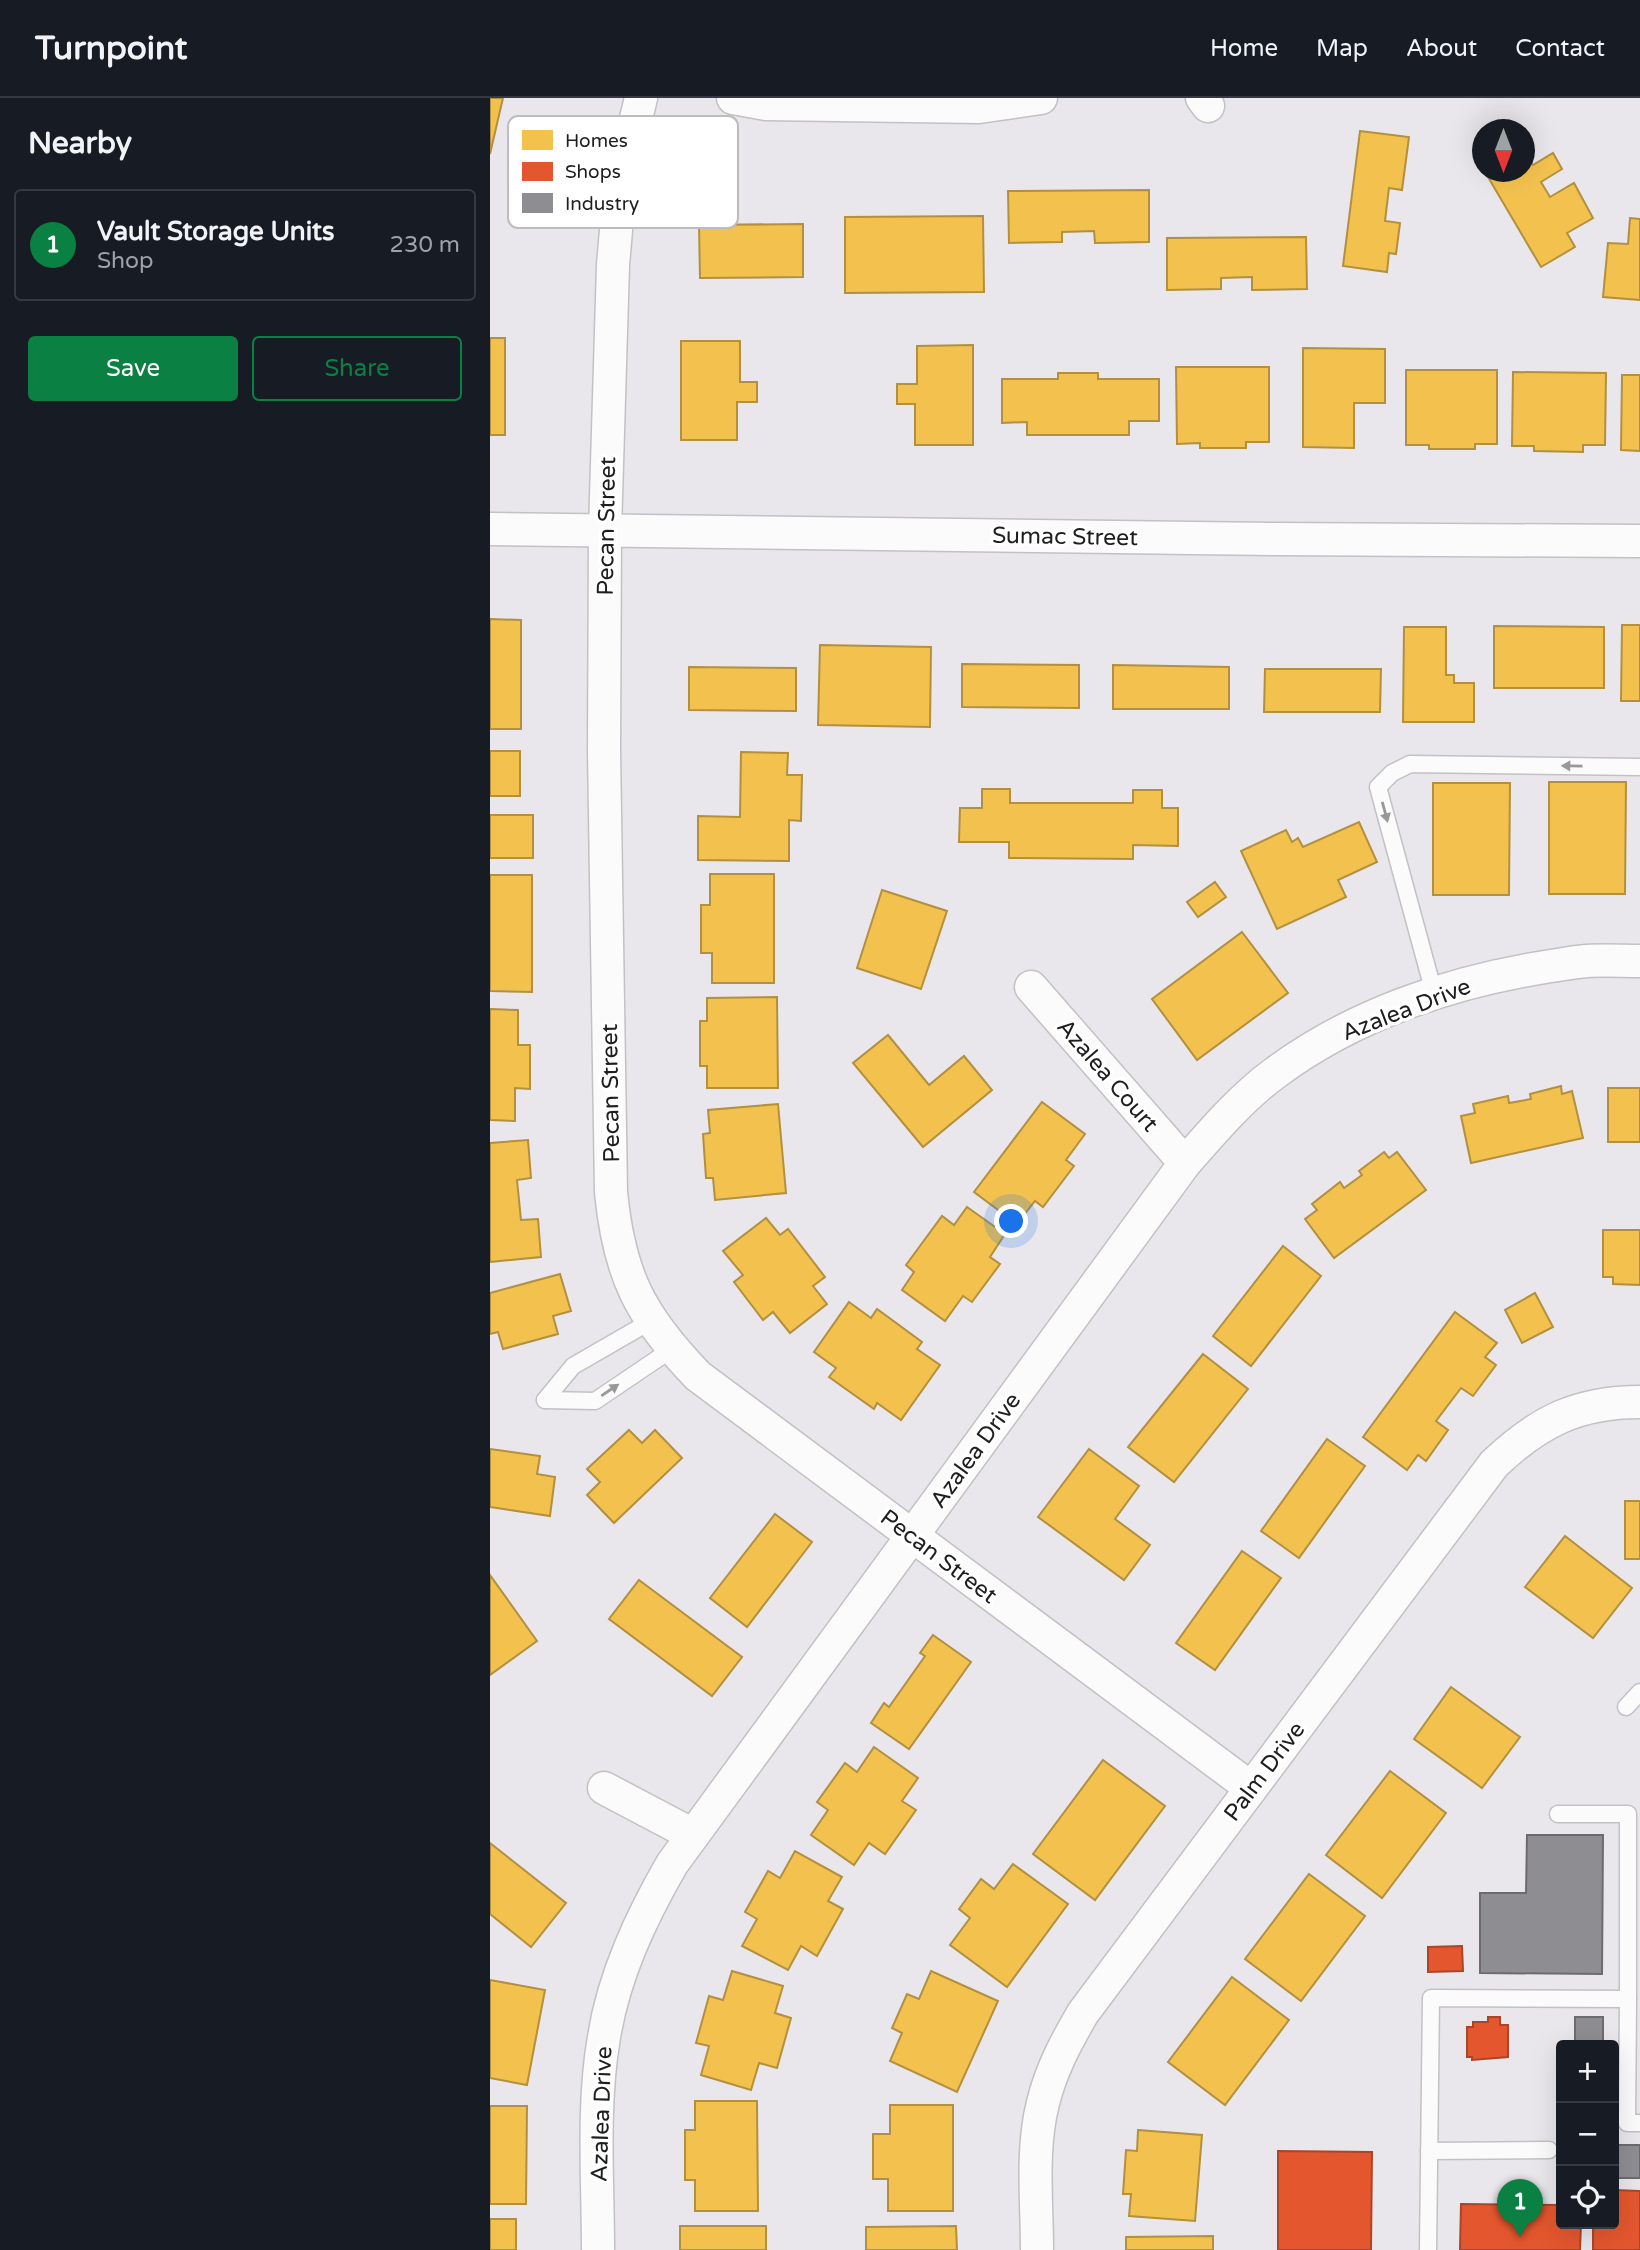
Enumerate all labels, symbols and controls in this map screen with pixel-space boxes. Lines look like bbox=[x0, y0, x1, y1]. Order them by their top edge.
text: Turnpoint bbox=[35, 29, 187, 68]
text: Home bbox=[1210, 34, 1278, 63]
text: Map bbox=[1316, 34, 1368, 63]
text: About bbox=[1406, 34, 1477, 63]
text: Contact bbox=[1515, 34, 1605, 63]
legend bbox=[508, 116, 738, 228]
north arrow bbox=[1472, 119, 1535, 182]
text: Nearby bbox=[28, 125, 132, 162]
text: Homes bbox=[565, 130, 628, 152]
text: Shops bbox=[565, 161, 621, 183]
text: Industry bbox=[565, 193, 639, 215]
text: Vault Storage Units bbox=[97, 216, 335, 247]
text: 1 bbox=[46, 231, 60, 259]
text: 230 m bbox=[390, 231, 460, 259]
text: Shop bbox=[97, 247, 154, 275]
button: Save bbox=[28, 336, 238, 401]
button: Share bbox=[252, 336, 462, 401]
street label: Pecan Street bbox=[592, 456, 622, 596]
street label: Sumac Street bbox=[992, 522, 1138, 552]
one-way arrow bbox=[1561, 760, 1583, 772]
one-way arrow bbox=[1380, 802, 1390, 823]
street label: Azalea Drive bbox=[1338, 973, 1475, 1047]
street label: Azalea Court bbox=[1051, 1013, 1164, 1138]
street label: Pecan Street bbox=[596, 1023, 626, 1163]
your location bbox=[994, 1204, 1028, 1238]
one-way arrow bbox=[600, 1384, 620, 1397]
street label: Azalea Drive bbox=[925, 1387, 1027, 1514]
street label: Pecan Street bbox=[874, 1504, 1003, 1610]
street label: Palm Drive bbox=[1218, 1716, 1311, 1827]
map controls bbox=[1556, 2040, 1619, 2229]
button: + bbox=[1556, 2040, 1619, 2103]
street label: Azalea Drive bbox=[586, 2046, 618, 2182]
button: − bbox=[1556, 2103, 1619, 2166]
button: locate bbox=[1556, 2166, 1619, 2229]
pin: 1 bbox=[1497, 2179, 1543, 2237]

